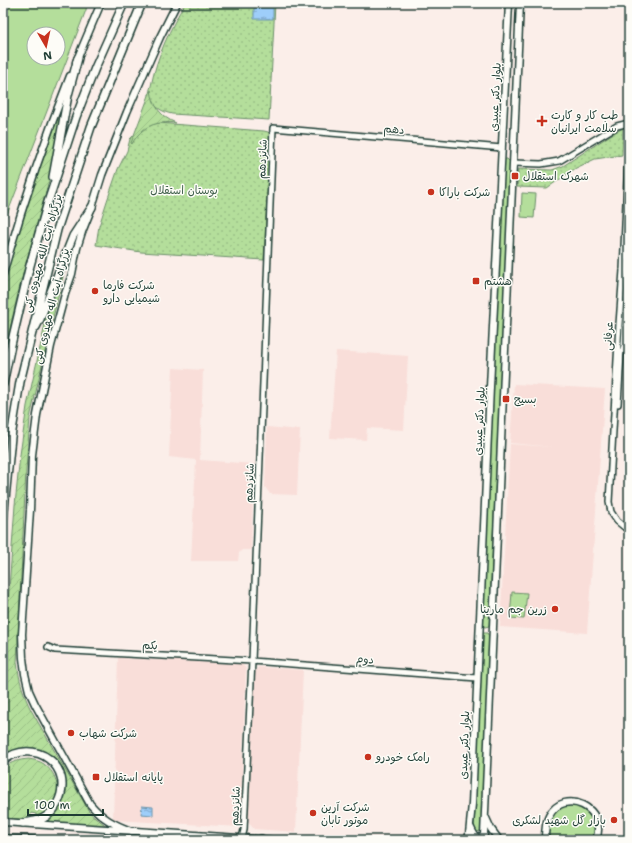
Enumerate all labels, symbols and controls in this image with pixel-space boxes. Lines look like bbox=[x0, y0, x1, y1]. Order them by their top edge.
north arrow bbox=[26, 26, 66, 66]
text: N bbox=[42, 47, 53, 64]
street label: بلوار دکتر عبیدی bbox=[486, 62, 505, 132]
place label: طب کار و کارت سلامت ایرانیان bbox=[551, 108, 618, 136]
marker: طب کار و کارت سلامت ایرانیان bbox=[536, 115, 548, 127]
street label: دهم bbox=[383, 121, 405, 139]
street label: شانزدهم bbox=[254, 139, 272, 179]
place label: شهرک استقلال bbox=[523, 169, 589, 184]
marker: شهرک استقلال bbox=[510, 171, 520, 181]
park label: بوستان استقلال bbox=[150, 183, 218, 198]
place label: شرکت باراکا bbox=[439, 185, 490, 200]
marker: شرکت باراکا bbox=[426, 187, 436, 197]
street label: بزرگراه آیت الله مهدوی کنی bbox=[19, 192, 66, 314]
street label: بزرگراه آیت اله مهدوی کنی bbox=[30, 247, 73, 366]
place label: هشتم bbox=[484, 274, 512, 290]
marker: هشتم bbox=[471, 276, 481, 286]
place label: شرکت فارما شیمیایی دارو bbox=[102, 278, 160, 306]
marker: شرکت فارما شیمیایی دارو bbox=[90, 286, 100, 296]
street label: عرفانی bbox=[600, 321, 617, 351]
street label: بلوار دکتر عبیدی bbox=[470, 386, 489, 456]
place label: بسیج bbox=[514, 392, 536, 407]
marker: بسیج bbox=[501, 394, 511, 404]
street label: شانزدهم bbox=[241, 463, 259, 503]
place label: زرین جم مارینا bbox=[480, 602, 547, 618]
marker: زرین جم مارینا bbox=[550, 604, 560, 614]
street label: یکم bbox=[142, 638, 158, 654]
street label: دوم bbox=[355, 651, 374, 669]
street label: بلوار دکتر عبیدی bbox=[456, 710, 473, 780]
place label: شرکت شهاب bbox=[79, 726, 137, 741]
marker: شرکت شهاب bbox=[66, 728, 76, 738]
place label: رامک خودرو bbox=[375, 750, 430, 765]
marker: رامک خودرو bbox=[363, 752, 373, 762]
place label: پایانه استقلال bbox=[104, 770, 163, 785]
marker: پایانه استقلال bbox=[91, 772, 101, 782]
street label: شانزدهم bbox=[227, 786, 245, 826]
scale bar bbox=[28, 791, 103, 817]
text: 100 m bbox=[34, 797, 70, 813]
place label: شرکت آرین موتور تابان bbox=[321, 800, 370, 828]
marker: شرکت آرین موتور تابان bbox=[308, 808, 318, 818]
place label: بازار گل شهید لشکری bbox=[512, 813, 606, 828]
marker: بازار گل شهید لشکری bbox=[609, 815, 619, 825]

